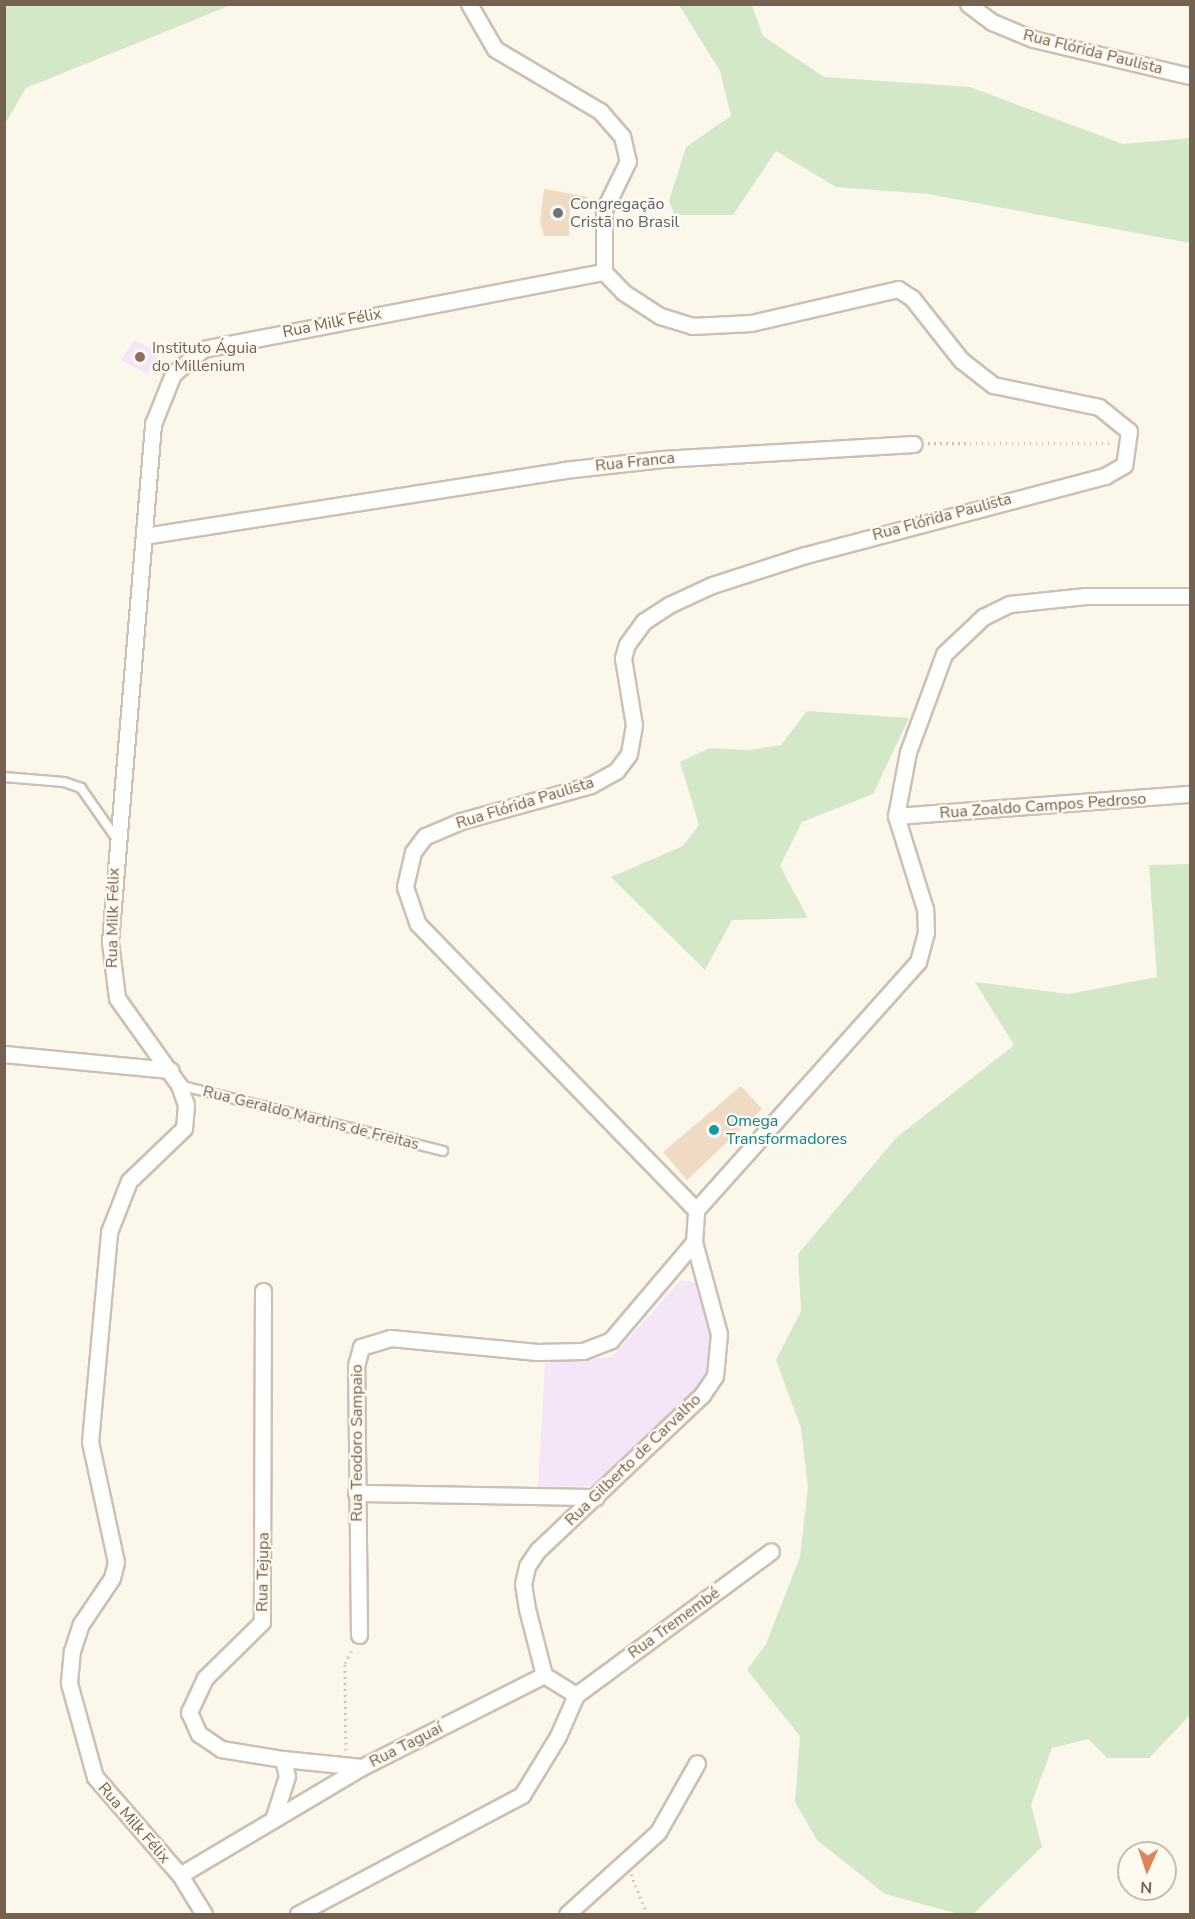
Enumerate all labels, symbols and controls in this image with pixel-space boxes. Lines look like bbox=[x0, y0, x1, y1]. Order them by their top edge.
street label: Rua Flórida Paulista bbox=[1021, 25, 1165, 79]
place label: Congregação Cristã no Brasil bbox=[570, 194, 679, 232]
marker: Congregação Cristã no Brasil bbox=[551, 206, 565, 220]
street label: Rua Milk Félix bbox=[281, 304, 383, 342]
place label: Instituto Águia do Millenium bbox=[152, 338, 257, 376]
marker: Instituto Águia do Millenium bbox=[133, 350, 147, 364]
street label: Rua Franca bbox=[594, 448, 676, 476]
street label: Rua Flórida Paulista bbox=[870, 489, 1014, 545]
street label: Rua Flórida Paulista bbox=[454, 773, 596, 833]
street label: Rua Zoaldo Campos Pedroso bbox=[939, 789, 1147, 823]
street label: Rua Milk Félix bbox=[103, 868, 123, 968]
street label: Rua Geraldo Martins de Freitas bbox=[201, 1082, 421, 1154]
place label: Omega Transformadores bbox=[726, 1111, 847, 1149]
marker: Omega Transformadores bbox=[707, 1123, 721, 1137]
street label: Rua Teodoro Sampaio bbox=[347, 1364, 367, 1522]
street label: Rua Gilberto de Carvalho bbox=[561, 1390, 705, 1530]
street label: Rua Tejupa bbox=[253, 1532, 273, 1612]
street label: Rua Tremembé bbox=[624, 1583, 724, 1663]
street label: Rua Taguaí bbox=[366, 1718, 446, 1772]
street label: Rua Milk Félix bbox=[94, 1779, 174, 1867]
north arrow bbox=[1117, 1841, 1177, 1901]
text: N bbox=[1140, 1876, 1153, 1898]

